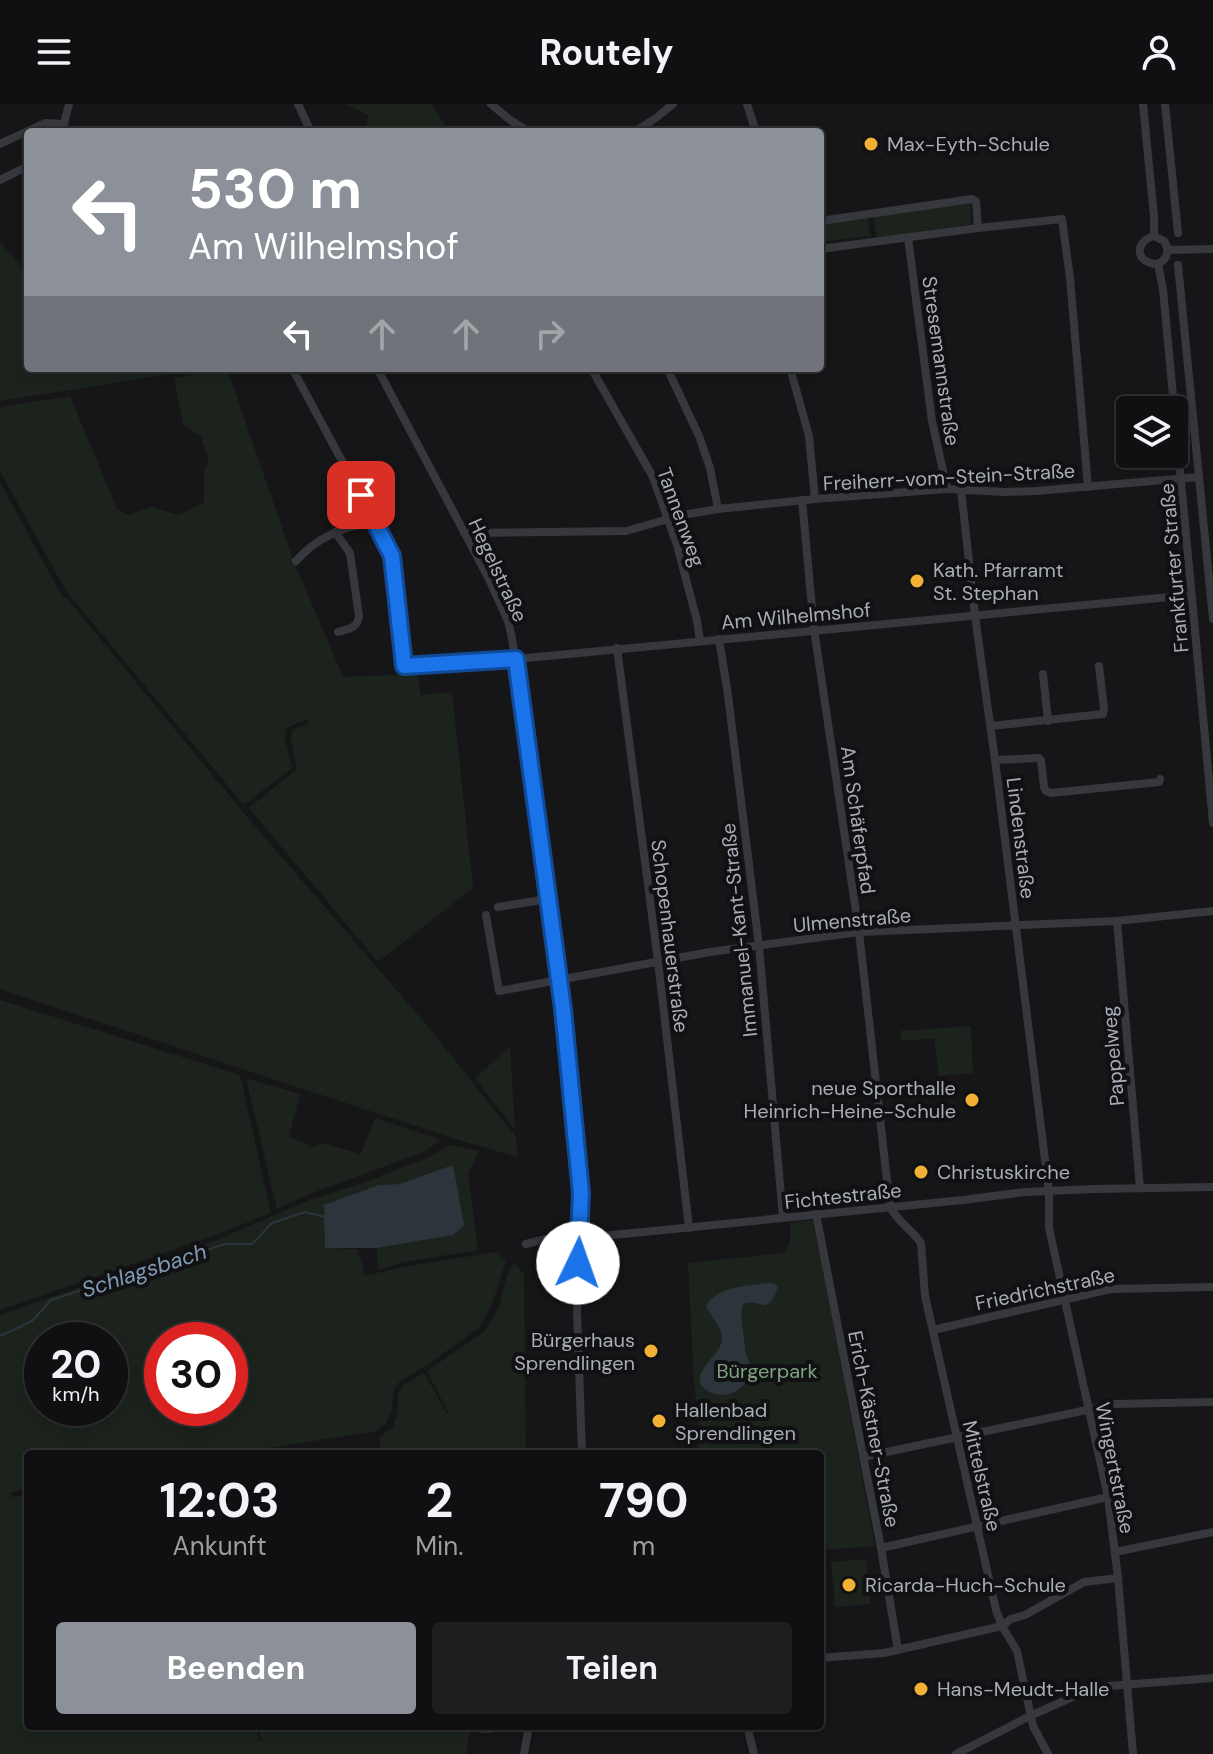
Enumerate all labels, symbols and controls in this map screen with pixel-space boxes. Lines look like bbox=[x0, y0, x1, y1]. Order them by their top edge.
text: Routely bbox=[540, 29, 673, 76]
icon: menu bbox=[32, 30, 76, 74]
icon: person bbox=[1137, 30, 1181, 74]
place label: Max-Eyth-Schule bbox=[887, 131, 1050, 157]
marker: Max-Eyth-Schule bbox=[862, 135, 880, 153]
text: 530 m bbox=[188, 152, 362, 225]
icon: left bbox=[56, 160, 160, 264]
text: Am Wilhelmshof bbox=[188, 223, 459, 270]
street label: Stresemannstraße bbox=[916, 275, 966, 447]
icon: left bbox=[276, 312, 320, 356]
icon: ahead bbox=[360, 312, 404, 356]
icon: ahead bbox=[444, 312, 488, 356]
icon: right bbox=[528, 312, 572, 356]
map controls bbox=[1116, 396, 1188, 468]
button: layers bbox=[1116, 396, 1188, 468]
street label: Freiherr-vom-Stein-Straße bbox=[822, 457, 1076, 497]
pin bbox=[327, 461, 395, 529]
street label: Tannenweg bbox=[651, 464, 711, 570]
icon: arrive bbox=[339, 473, 383, 517]
street label: Frankfurter Straße bbox=[1154, 482, 1194, 654]
street label: Hegelstraße bbox=[463, 514, 533, 626]
place label: Kath. Pfarramt St. Stephan bbox=[933, 557, 1064, 606]
marker: Kath. Pfarramt St. Stephan bbox=[908, 572, 926, 590]
street label: Am Wilhelmshof bbox=[720, 596, 872, 636]
street label: Am Schäferpfad bbox=[835, 744, 881, 896]
street label: Lindenstraße bbox=[1001, 776, 1041, 900]
street label: Immanuel-Kant-Straße bbox=[715, 822, 763, 1038]
street label: Schopenhauerstraße bbox=[645, 838, 695, 1034]
street label: Ulmenstraße bbox=[792, 902, 912, 938]
street label: Pappelweg bbox=[1096, 1005, 1130, 1107]
place label: neue Sporthalle Heinrich-Heine-Schule bbox=[744, 1075, 956, 1124]
marker: neue Sporthalle Heinrich-Heine-Schule bbox=[963, 1091, 981, 1109]
place label: Christuskirche bbox=[937, 1159, 1070, 1185]
marker: Christuskirche bbox=[912, 1163, 930, 1181]
street label: Fichtestraße bbox=[783, 1177, 903, 1215]
position arrow bbox=[536, 1221, 620, 1305]
water label: Schlagsbach bbox=[78, 1237, 210, 1304]
street label: Friedrichstraße bbox=[973, 1262, 1117, 1316]
speed limit sign: 30 bbox=[144, 1322, 248, 1426]
place label: Bürgerhaus Sprendlingen bbox=[514, 1327, 635, 1376]
street label: Erich-Kästner-Straße bbox=[842, 1328, 906, 1530]
text: 20 bbox=[50, 1338, 102, 1390]
marker: Bürgerhaus Sprendlingen bbox=[642, 1342, 660, 1360]
park label: Bürgerpark bbox=[716, 1358, 818, 1384]
text: km/h bbox=[52, 1381, 100, 1407]
place label: Hallenbad Sprendlingen bbox=[675, 1397, 796, 1446]
street label: Wingertstraße bbox=[1090, 1400, 1140, 1536]
marker: Hallenbad Sprendlingen bbox=[650, 1412, 668, 1430]
street label: Mittelstraße bbox=[957, 1418, 1007, 1534]
text: 12:03 bbox=[160, 1469, 280, 1532]
text: 2 bbox=[425, 1469, 453, 1532]
text: 790 bbox=[599, 1469, 688, 1532]
text: Ankunft bbox=[173, 1529, 267, 1563]
text: Min. bbox=[415, 1529, 463, 1563]
text: m bbox=[632, 1529, 655, 1563]
place label: Ricarda-Huch-Schule bbox=[865, 1572, 1066, 1598]
marker: Ricarda-Huch-Schule bbox=[840, 1576, 858, 1594]
button: Beenden bbox=[56, 1622, 416, 1714]
button: Teilen bbox=[432, 1622, 792, 1714]
place label: Hans-Meudt-Halle bbox=[937, 1676, 1109, 1702]
marker: Hans-Meudt-Halle bbox=[912, 1680, 930, 1698]

